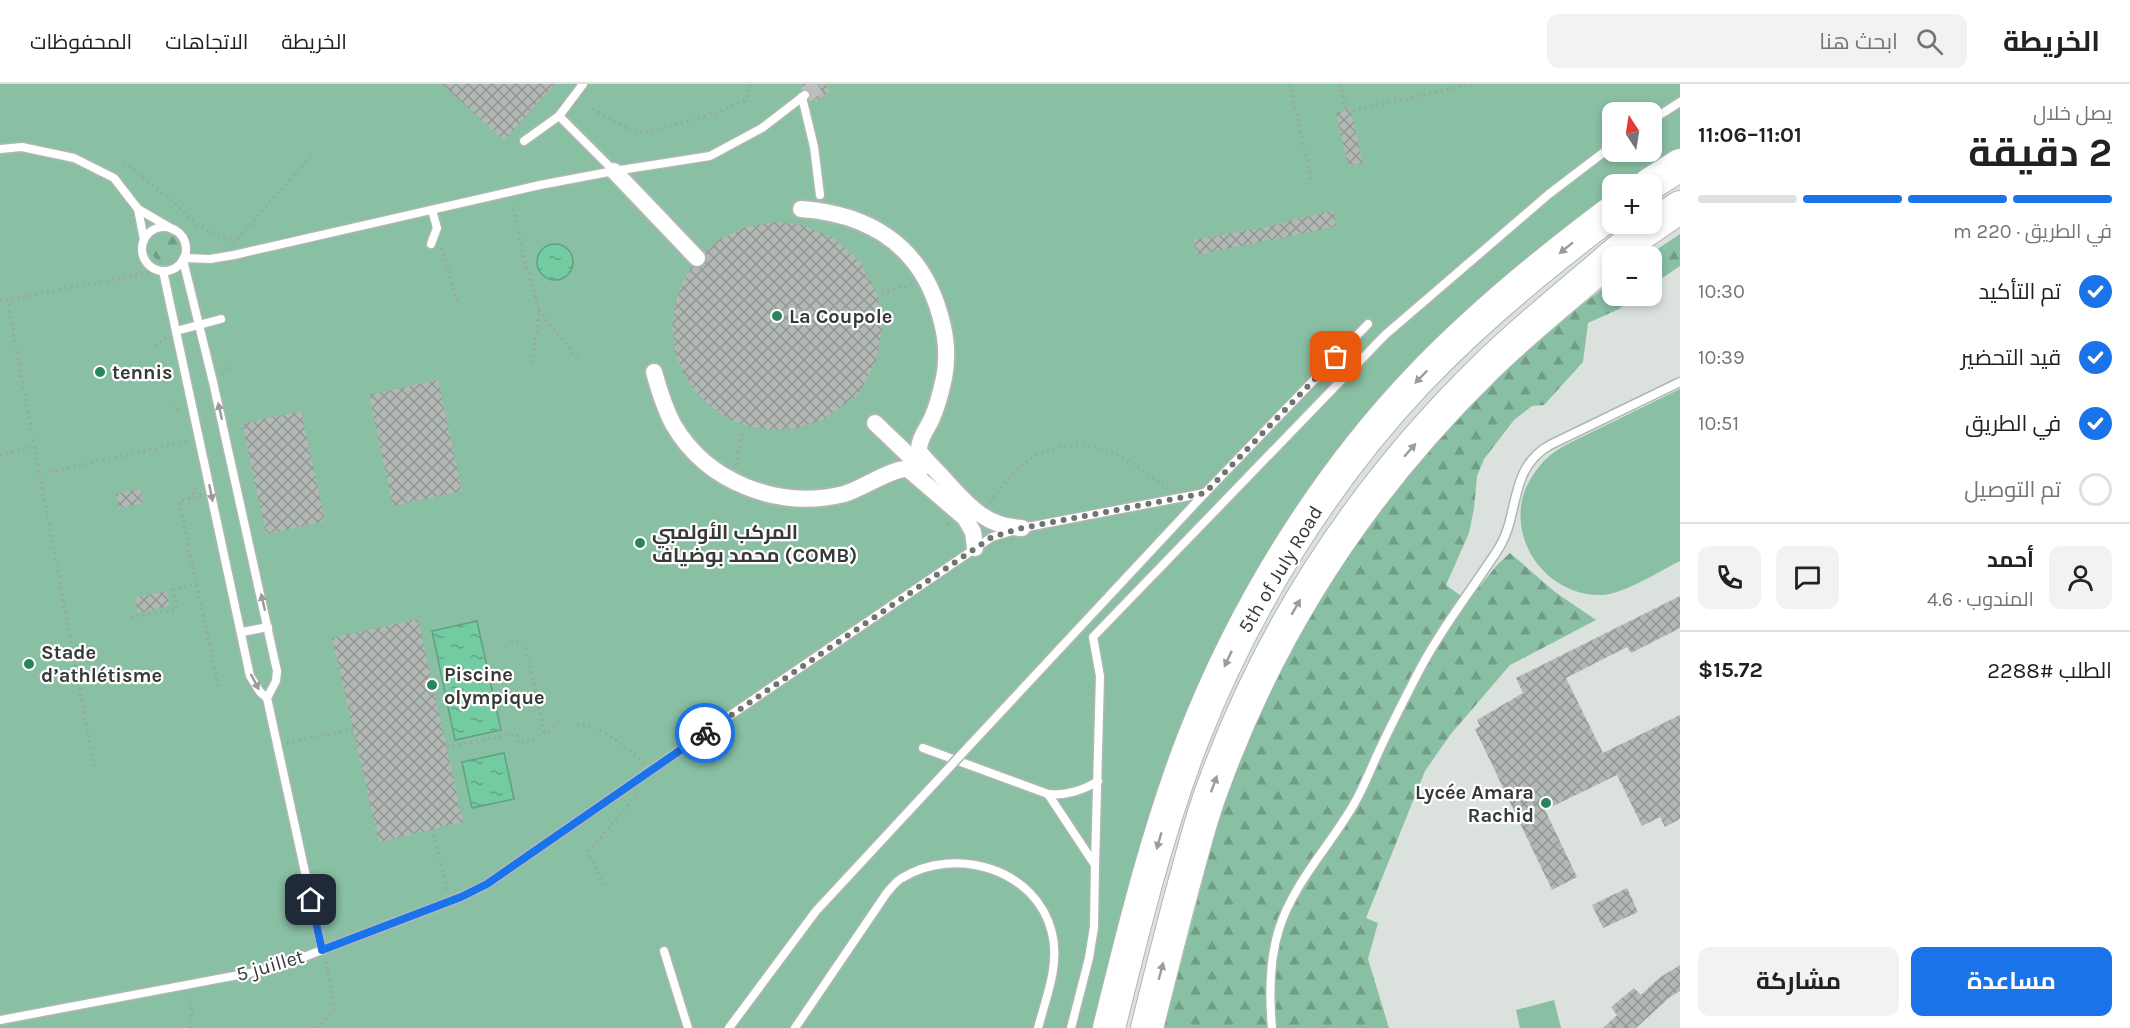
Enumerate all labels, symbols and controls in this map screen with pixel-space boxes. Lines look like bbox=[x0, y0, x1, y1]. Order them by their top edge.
search box bbox=[1547, 14, 1967, 68]
icon: search bbox=[1913, 25, 1946, 58]
text: الخريطة bbox=[2003, 25, 2100, 58]
text: ابحث هنا bbox=[1819, 29, 1898, 55]
text: المحفوظات bbox=[30, 30, 132, 54]
text: الاتجاهات bbox=[165, 30, 248, 54]
text: الخريطة bbox=[281, 30, 347, 54]
north arrow bbox=[1602, 102, 1662, 162]
map controls bbox=[1602, 102, 1662, 306]
text: يصل خلال bbox=[2033, 102, 2112, 125]
text: 11:01–11:06 bbox=[1698, 122, 1802, 148]
text: 2 دقيقة bbox=[1968, 130, 2112, 176]
button: + bbox=[1602, 174, 1662, 234]
text: في الطريق · 220 m bbox=[1953, 220, 2112, 243]
one-way arrow bbox=[1559, 242, 1574, 254]
button: − bbox=[1602, 246, 1662, 306]
icon: check bbox=[2079, 275, 2112, 308]
text: تم التأكيد bbox=[1978, 279, 2061, 305]
text: 10:30 bbox=[1698, 280, 1745, 303]
place label: La Coupole bbox=[789, 305, 892, 328]
marker: La Coupole bbox=[770, 309, 784, 323]
pin bbox=[1310, 331, 1361, 382]
icon: bag bbox=[1319, 340, 1352, 373]
icon: check bbox=[2079, 341, 2112, 374]
text: قيد التحضير bbox=[1961, 345, 2061, 371]
text: 10:39 bbox=[1698, 346, 1745, 369]
place label: tennis bbox=[112, 361, 173, 384]
marker: tennis bbox=[93, 365, 107, 379]
one-way arrow bbox=[1414, 370, 1428, 384]
one-way arrow bbox=[214, 402, 224, 421]
icon: check bbox=[2079, 407, 2112, 440]
text: في الطريق bbox=[1965, 411, 2061, 437]
text: 10:51 bbox=[1698, 412, 1739, 435]
one-way arrow bbox=[1404, 442, 1417, 458]
text: تم التوصيل bbox=[1964, 477, 2061, 503]
one-way arrow bbox=[207, 483, 216, 502]
street label: 5th of July Road bbox=[1233, 502, 1327, 637]
place label: المركب الأولمبي محمد بوضياف (COMB) bbox=[652, 521, 857, 567]
marker: المركب الأولمبي محمد بوضياف (COMB) bbox=[633, 536, 647, 550]
button: phone bbox=[1698, 546, 1761, 609]
button: chat bbox=[1776, 546, 1839, 609]
button: person bbox=[2049, 546, 2112, 609]
text: أحمد bbox=[1987, 547, 2034, 573]
text: المندوب · 4.6 bbox=[1927, 588, 2034, 611]
one-way arrow bbox=[257, 592, 267, 611]
one-way arrow bbox=[1291, 599, 1302, 615]
place label: Stade d’athlétisme bbox=[41, 641, 162, 687]
one-way arrow bbox=[1224, 650, 1233, 667]
marker: Stade d’athlétisme bbox=[22, 657, 36, 671]
text: $15.72 bbox=[1698, 657, 1763, 683]
text: الطلب #2288 bbox=[1987, 658, 2112, 684]
place label: Piscine olympique bbox=[444, 663, 545, 709]
one-way arrow bbox=[249, 673, 259, 691]
marker: Piscine olympique bbox=[425, 678, 439, 692]
courier bbox=[675, 703, 735, 763]
icon: bike bbox=[689, 717, 722, 750]
one-way arrow bbox=[1210, 775, 1220, 793]
place label: Lycée Amara Rachid bbox=[1415, 781, 1534, 827]
marker: Lycée Amara Rachid bbox=[1539, 796, 1553, 810]
one-way arrow bbox=[1154, 832, 1163, 850]
pin bbox=[285, 874, 336, 925]
icon: home bbox=[294, 883, 327, 916]
street label: 5 juillet bbox=[234, 945, 307, 986]
button: مشاركة bbox=[1698, 947, 1899, 1016]
button: مساعدة bbox=[1911, 947, 2112, 1016]
one-way arrow bbox=[1157, 962, 1167, 980]

